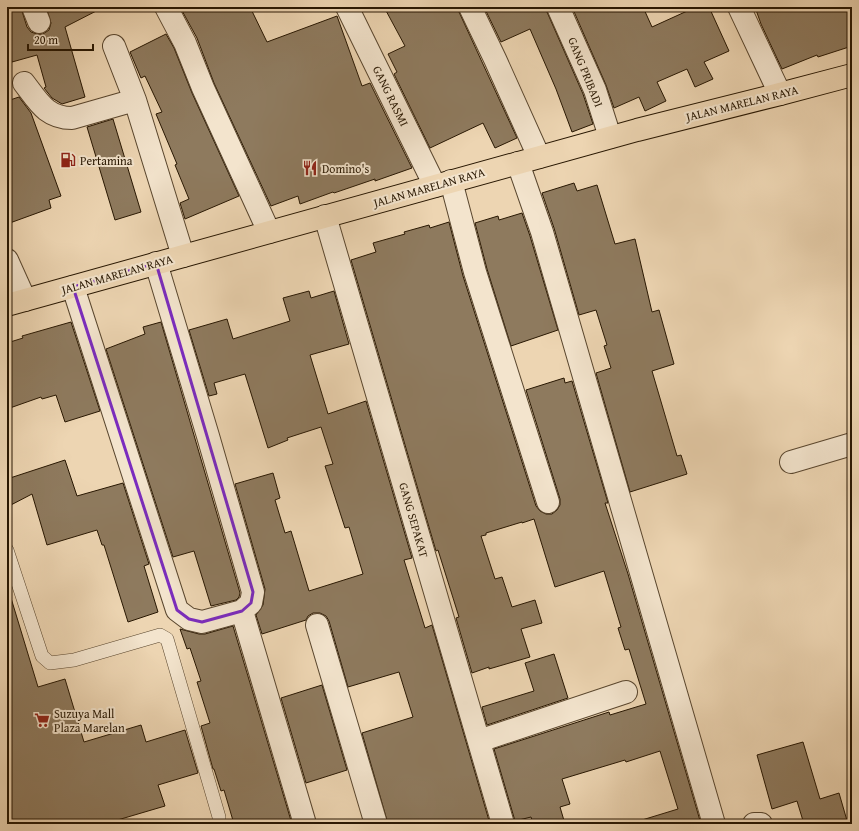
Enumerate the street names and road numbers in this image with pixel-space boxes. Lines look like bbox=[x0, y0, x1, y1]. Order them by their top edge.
street label: GANG PRIBADI bbox=[564, 34, 608, 110]
street label: GANG RASMI bbox=[369, 63, 413, 129]
street label: JALAN MARELAN RAYA bbox=[682, 81, 801, 126]
street label: JALAN MARELAN RAYA bbox=[369, 163, 487, 212]
street label: JALAN MARELAN RAYA bbox=[57, 250, 175, 299]
street label: GANG SEPAKAT bbox=[395, 480, 433, 560]

